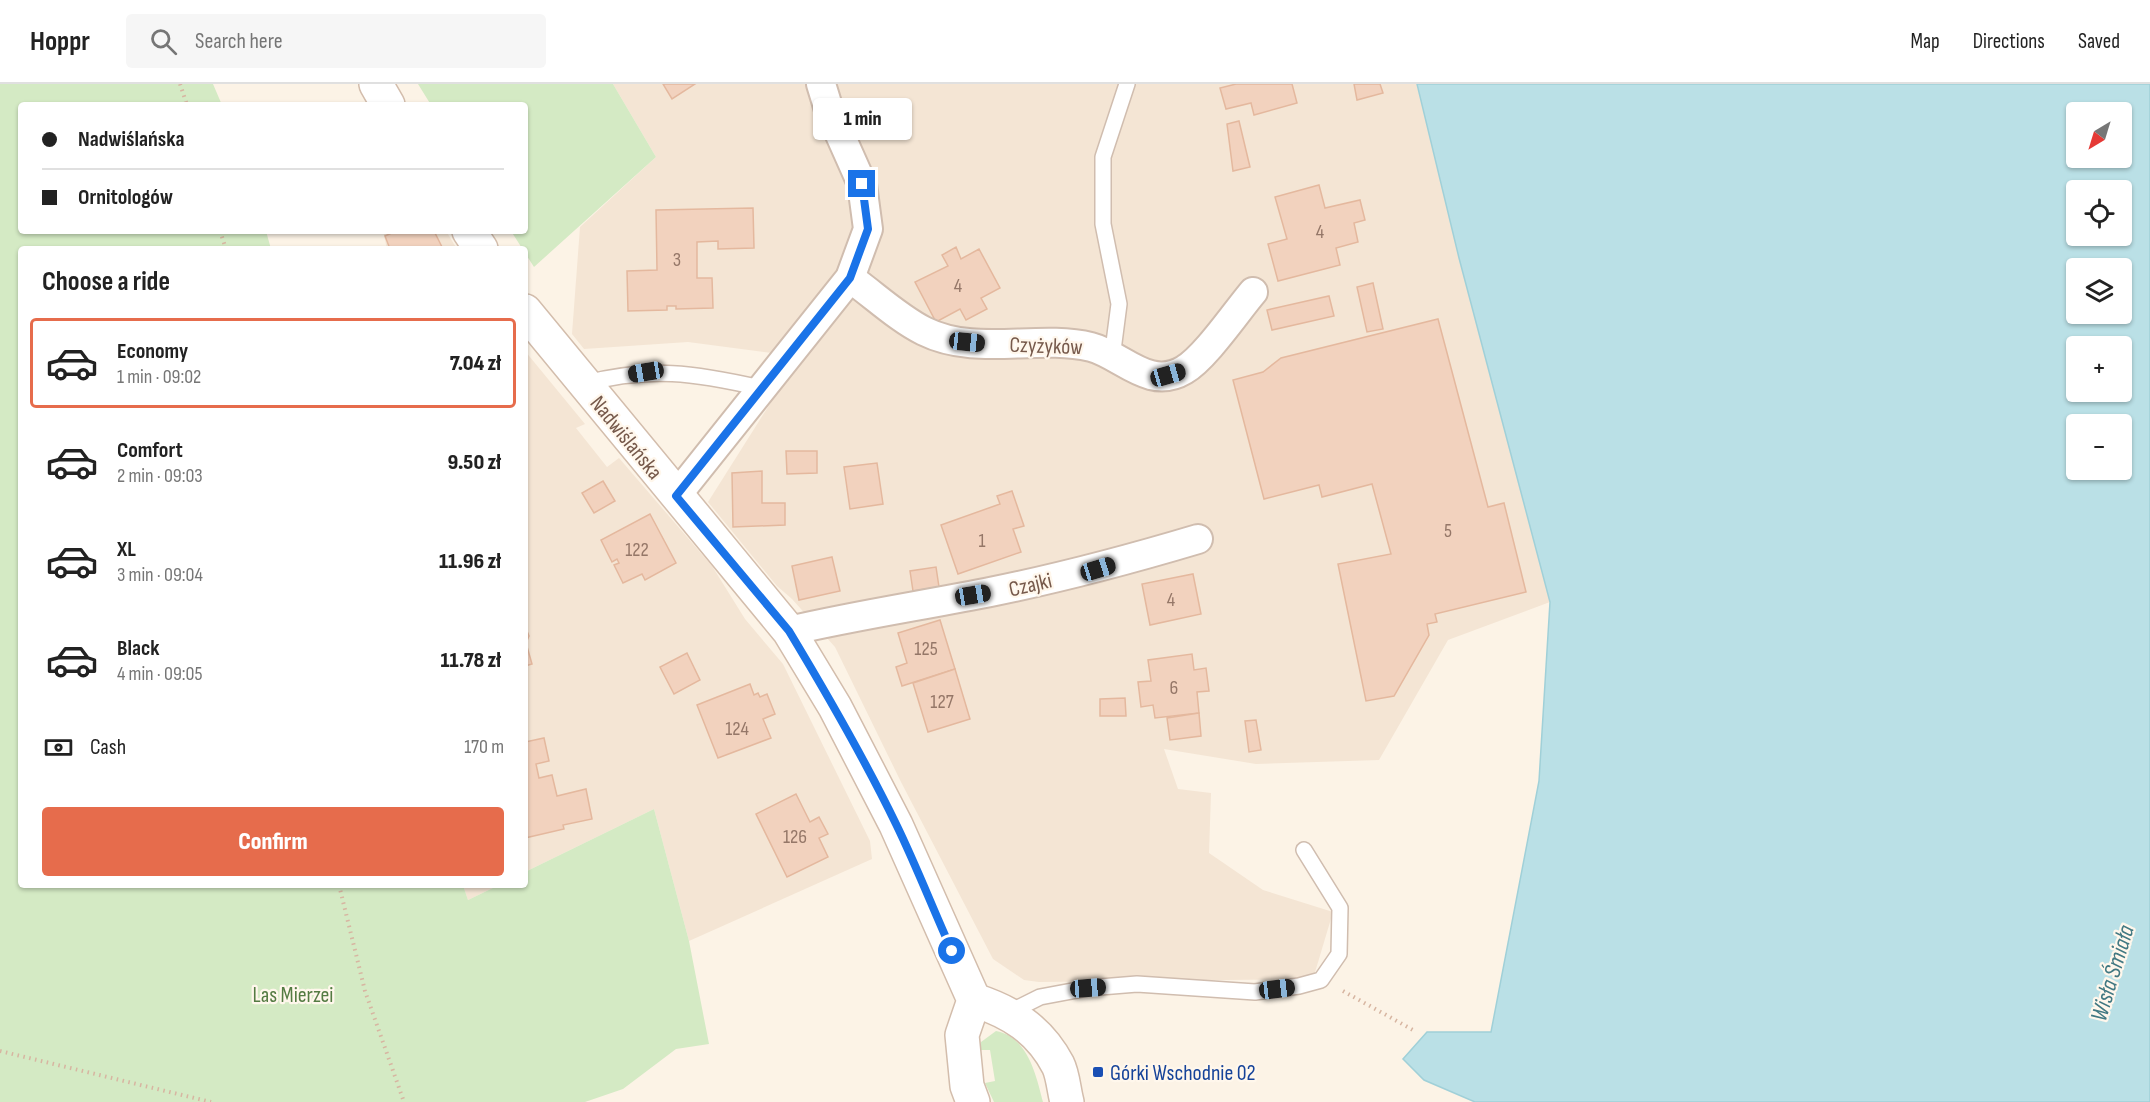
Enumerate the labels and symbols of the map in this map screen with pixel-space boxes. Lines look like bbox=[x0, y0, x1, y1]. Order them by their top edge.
callout: 1 min bbox=[812, 97, 912, 139]
north arrow bbox=[2066, 102, 2132, 168]
route end bbox=[848, 170, 875, 197]
house number: 4 bbox=[1316, 220, 1324, 244]
house number: 3 bbox=[673, 248, 681, 272]
house number: 4 bbox=[954, 274, 962, 298]
car bbox=[948, 331, 986, 353]
street label: Czyżyków bbox=[1009, 332, 1083, 361]
car bbox=[627, 360, 665, 384]
car bbox=[1148, 361, 1188, 389]
street label: Nadwiślańska bbox=[584, 391, 668, 485]
house number: 5 bbox=[1444, 519, 1452, 543]
house number: 1 bbox=[979, 529, 986, 553]
house number: 122 bbox=[625, 538, 649, 562]
car bbox=[1078, 555, 1118, 583]
street label: Czajki bbox=[1006, 567, 1055, 603]
car bbox=[954, 583, 992, 607]
house number: 4 bbox=[1167, 588, 1175, 612]
house number: 125 bbox=[914, 637, 938, 661]
house number: 6 bbox=[1170, 676, 1178, 700]
house number: 127 bbox=[930, 690, 954, 714]
house number: 124 bbox=[725, 717, 749, 741]
house number: 126 bbox=[783, 825, 807, 849]
water label: Wisła Śmiała bbox=[2084, 921, 2141, 1025]
route start bbox=[938, 937, 965, 964]
car bbox=[1069, 978, 1107, 998]
car bbox=[1258, 978, 1296, 1000]
park label: Las Mierzei bbox=[253, 982, 333, 1009]
place label: Górki Wschodnie 02 bbox=[1110, 1060, 1256, 1087]
marker: Górki Wschodnie 02 bbox=[1091, 1065, 1105, 1079]

